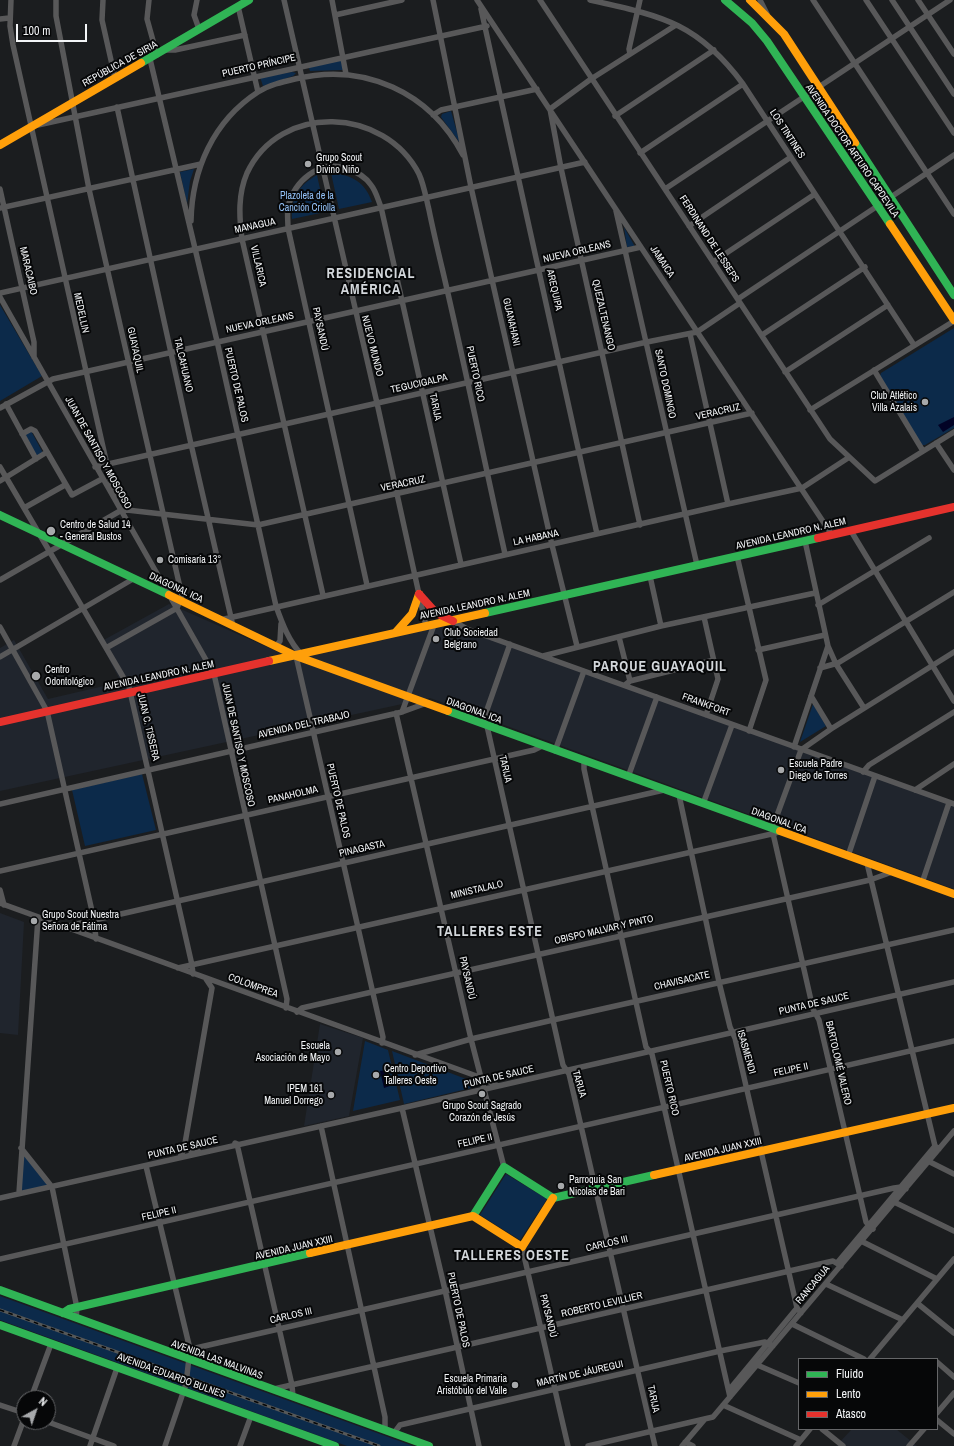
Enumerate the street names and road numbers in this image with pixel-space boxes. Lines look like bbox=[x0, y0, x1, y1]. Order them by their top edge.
street label: REPÚBLICA DE SIRIA bbox=[80, 38, 160, 90]
street label: PUERTO PRÍNCIPE bbox=[221, 52, 297, 80]
street label: AVENIDA DOCTOR ARTURO CAPDEVILA bbox=[803, 82, 901, 220]
street label: LOS TINTINES bbox=[767, 107, 807, 161]
street label: FERDINAND DE LESSEPS bbox=[676, 193, 742, 285]
street label: MANAGUA bbox=[233, 216, 277, 236]
street label: NUEVA ORLEANS bbox=[542, 238, 612, 266]
street label: VILLARICA bbox=[247, 244, 269, 288]
street label: JAMAICA bbox=[647, 244, 677, 280]
street label: MARACAIBO bbox=[17, 246, 39, 296]
street label: AREQUIPA bbox=[543, 268, 565, 312]
street label: QUEZALTENANGO bbox=[589, 278, 617, 352]
street label: MEDELLIN bbox=[71, 292, 91, 334]
street label: GUANAHANI bbox=[500, 297, 522, 347]
street label: PAYSANDÚ bbox=[310, 306, 330, 352]
street label: NUEVA ORLEANS bbox=[225, 310, 295, 336]
street label: NUEVO MUNDO bbox=[359, 314, 385, 378]
street label: GUAYAQUIL bbox=[124, 326, 146, 374]
street label: TALCAHUANO bbox=[171, 337, 195, 393]
street label: PUERTO RICO bbox=[463, 345, 487, 403]
street label: PUERTO DE PALOS bbox=[222, 346, 250, 424]
street label: SANTO DOMINGO bbox=[652, 348, 678, 420]
street label: TEGUCIGALPA bbox=[390, 372, 448, 396]
street label: TARIJA bbox=[426, 392, 444, 422]
street label: JUAN DE SANTISO Y MOSCOSO bbox=[62, 395, 134, 511]
street label: VERACRUZ bbox=[695, 401, 741, 423]
street label: VERACRUZ bbox=[380, 473, 426, 495]
street label: AVENIDA LEANDRO N. ALEM bbox=[735, 516, 847, 552]
street label: LA HABANA bbox=[512, 527, 560, 549]
street label: DIAGONAL ICA bbox=[147, 570, 205, 606]
street label: AVENIDA LEANDRO N. ALEM bbox=[419, 587, 531, 623]
street label: AVENIDA LEANDRO N. ALEM bbox=[103, 658, 215, 694]
street label: JUAN DE SANTISO Y MOSCOSO bbox=[219, 682, 257, 808]
street label: FRANKFORT bbox=[680, 691, 732, 719]
street label: JUAN C. TISSERA bbox=[134, 692, 162, 762]
street label: DIAGONAL ICA bbox=[445, 695, 503, 727]
street label: AVENIDA DEL TRABAJO bbox=[257, 709, 351, 741]
street label: TARIJA bbox=[496, 754, 514, 784]
street label: PUERTO DE PALOS bbox=[324, 762, 352, 840]
street label: PANAHOLMA bbox=[267, 783, 319, 807]
street label: DIAGONAL ICA bbox=[750, 805, 808, 837]
street label: PINAGASTA bbox=[338, 838, 386, 860]
street label: MINISTALALO bbox=[450, 878, 504, 902]
street label: OBISPO MALVAR Y PINTO bbox=[553, 913, 655, 947]
street label: PAYSANDÚ bbox=[456, 955, 478, 1001]
street label: CHAVISACATE bbox=[653, 969, 711, 993]
street label: COLOMPREA bbox=[226, 971, 280, 1001]
street label: PUNTA DE SAUCE bbox=[778, 990, 850, 1018]
street label: BARTOLOMÉ VALERO bbox=[822, 1020, 854, 1106]
street label: ISASMENDI bbox=[734, 1029, 758, 1075]
street label: PUERTO RICO bbox=[657, 1059, 681, 1117]
street label: FELIPE II bbox=[773, 1060, 809, 1080]
street label: PUNTA DE SAUCE bbox=[463, 1063, 535, 1091]
street label: TARIJA bbox=[569, 1069, 589, 1099]
street label: FELIPE II bbox=[457, 1131, 493, 1151]
street label: PUNTA DE SAUCE bbox=[147, 1134, 219, 1162]
street label: AVENIDA JUAN XXIII bbox=[683, 1135, 763, 1165]
street label: FELIPE II bbox=[141, 1204, 177, 1224]
street label: AVENIDA JUAN XXIII bbox=[254, 1233, 334, 1263]
street label: CARLOS III bbox=[585, 1233, 629, 1255]
street label: RANCAGUA bbox=[793, 1263, 833, 1307]
street label: PUERTO DE PALOS bbox=[444, 1271, 472, 1349]
street label: ROBERTO LEVILLIER bbox=[560, 1290, 644, 1320]
street label: PAYSANDÚ bbox=[537, 1293, 559, 1339]
street label: CARLOS III bbox=[269, 1305, 313, 1327]
street label: AVENIDA LAS MALVINAS bbox=[170, 1338, 264, 1382]
street label: AVENIDA EDUARDO BULNES bbox=[115, 1351, 227, 1401]
street label: MARTÍN DE JÁUREGUI bbox=[535, 1358, 625, 1390]
street label: TARIJA bbox=[644, 1384, 662, 1414]

